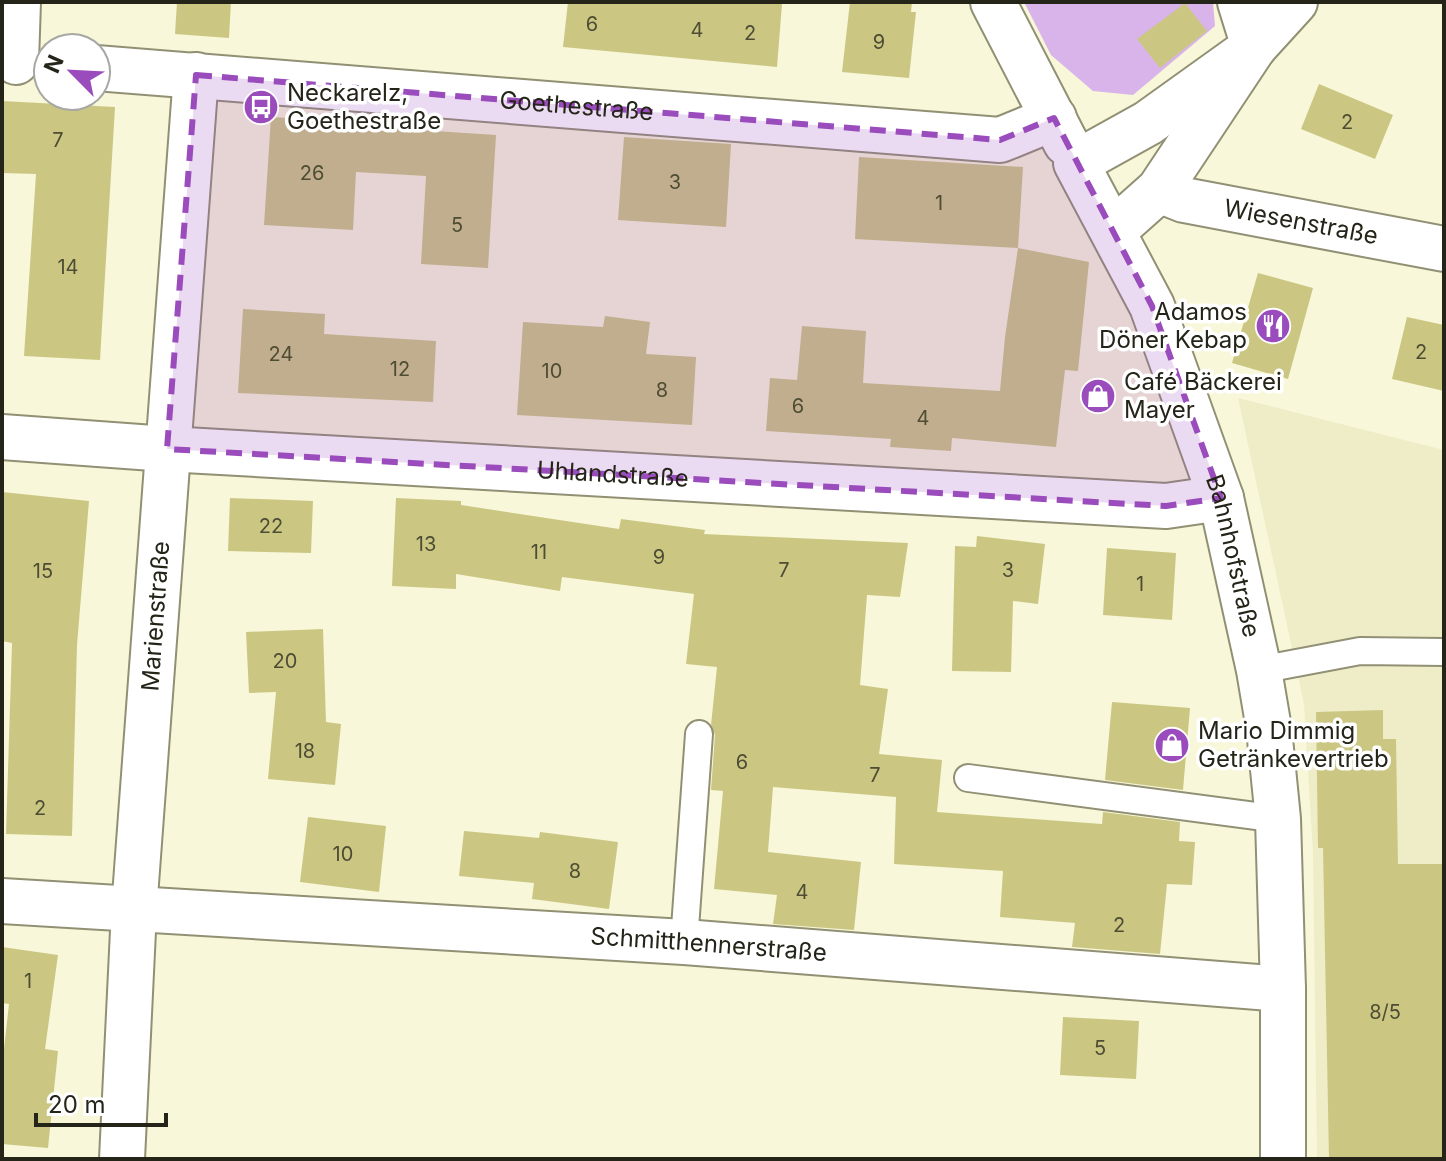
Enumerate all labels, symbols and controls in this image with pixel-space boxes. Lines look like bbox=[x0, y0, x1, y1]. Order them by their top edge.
house number: 6 bbox=[586, 12, 598, 36]
house number: 4 bbox=[691, 18, 703, 42]
house number: 2 bbox=[744, 21, 756, 45]
house number: 9 bbox=[873, 30, 885, 54]
north arrow bbox=[32, 32, 112, 112]
text: N bbox=[38, 51, 69, 77]
place label: Neckarelz, Goethestraße bbox=[287, 78, 441, 135]
street label: Goethestraße bbox=[499, 85, 655, 126]
bus stop icon: Neckarelz, Goethestraße bbox=[242, 88, 280, 126]
house number: 2 bbox=[1341, 110, 1353, 134]
house number: 7 bbox=[52, 128, 64, 152]
house number: 26 bbox=[300, 161, 324, 185]
house number: 3 bbox=[669, 170, 681, 194]
house number: 1 bbox=[935, 191, 943, 215]
street label: Wiesenstraße bbox=[1222, 193, 1381, 250]
house number: 5 bbox=[451, 213, 463, 237]
house number: 14 bbox=[57, 255, 79, 279]
place label: Adamos Döner Kebap bbox=[1099, 297, 1247, 354]
restaurant icon: Adamos Döner Kebap bbox=[1254, 307, 1292, 345]
house number: 2 bbox=[1415, 340, 1427, 364]
house number: 24 bbox=[269, 342, 293, 366]
house number: 12 bbox=[390, 357, 410, 381]
house number: 10 bbox=[542, 359, 562, 383]
place label: Café Bäckerei Mayer bbox=[1124, 367, 1282, 424]
shop icon: Café Bäckerei Mayer bbox=[1079, 377, 1117, 415]
house number: 8 bbox=[656, 378, 668, 402]
house number: 6 bbox=[792, 394, 804, 418]
house number: 4 bbox=[917, 406, 929, 430]
street label: Uhlandstraße bbox=[536, 455, 690, 493]
street label: Bahnhofstraße bbox=[1200, 470, 1266, 640]
house number: 22 bbox=[259, 514, 283, 538]
house number: 13 bbox=[416, 532, 436, 556]
street label: Marienstraße bbox=[135, 540, 175, 692]
house number: 11 bbox=[531, 540, 547, 564]
house number: 9 bbox=[653, 545, 665, 569]
house number: 7 bbox=[778, 558, 790, 582]
house number: 3 bbox=[1002, 558, 1014, 582]
house number: 15 bbox=[33, 559, 53, 583]
house number: 1 bbox=[1136, 572, 1144, 596]
house number: 20 bbox=[273, 649, 297, 673]
place label: Mario Dimmig Getränkevertrieb bbox=[1198, 716, 1389, 773]
shop icon: Mario Dimmig Getränkevertrieb bbox=[1153, 726, 1191, 764]
house number: 18 bbox=[295, 739, 315, 763]
house number: 6 bbox=[736, 750, 748, 774]
house number: 7 bbox=[869, 763, 881, 787]
house number: 2 bbox=[34, 796, 46, 820]
house number: 10 bbox=[333, 842, 353, 866]
house number: 8 bbox=[569, 859, 581, 883]
house number: 4 bbox=[796, 880, 808, 904]
house number: 2 bbox=[1113, 913, 1125, 937]
street label: Schmitthennerstraße bbox=[590, 921, 828, 967]
house number: 1 bbox=[24, 969, 32, 993]
house number: 8/5 bbox=[1369, 1000, 1401, 1024]
house number: 5 bbox=[1094, 1036, 1106, 1060]
scale bar bbox=[36, 1077, 166, 1127]
text: 20 m bbox=[48, 1090, 106, 1119]

